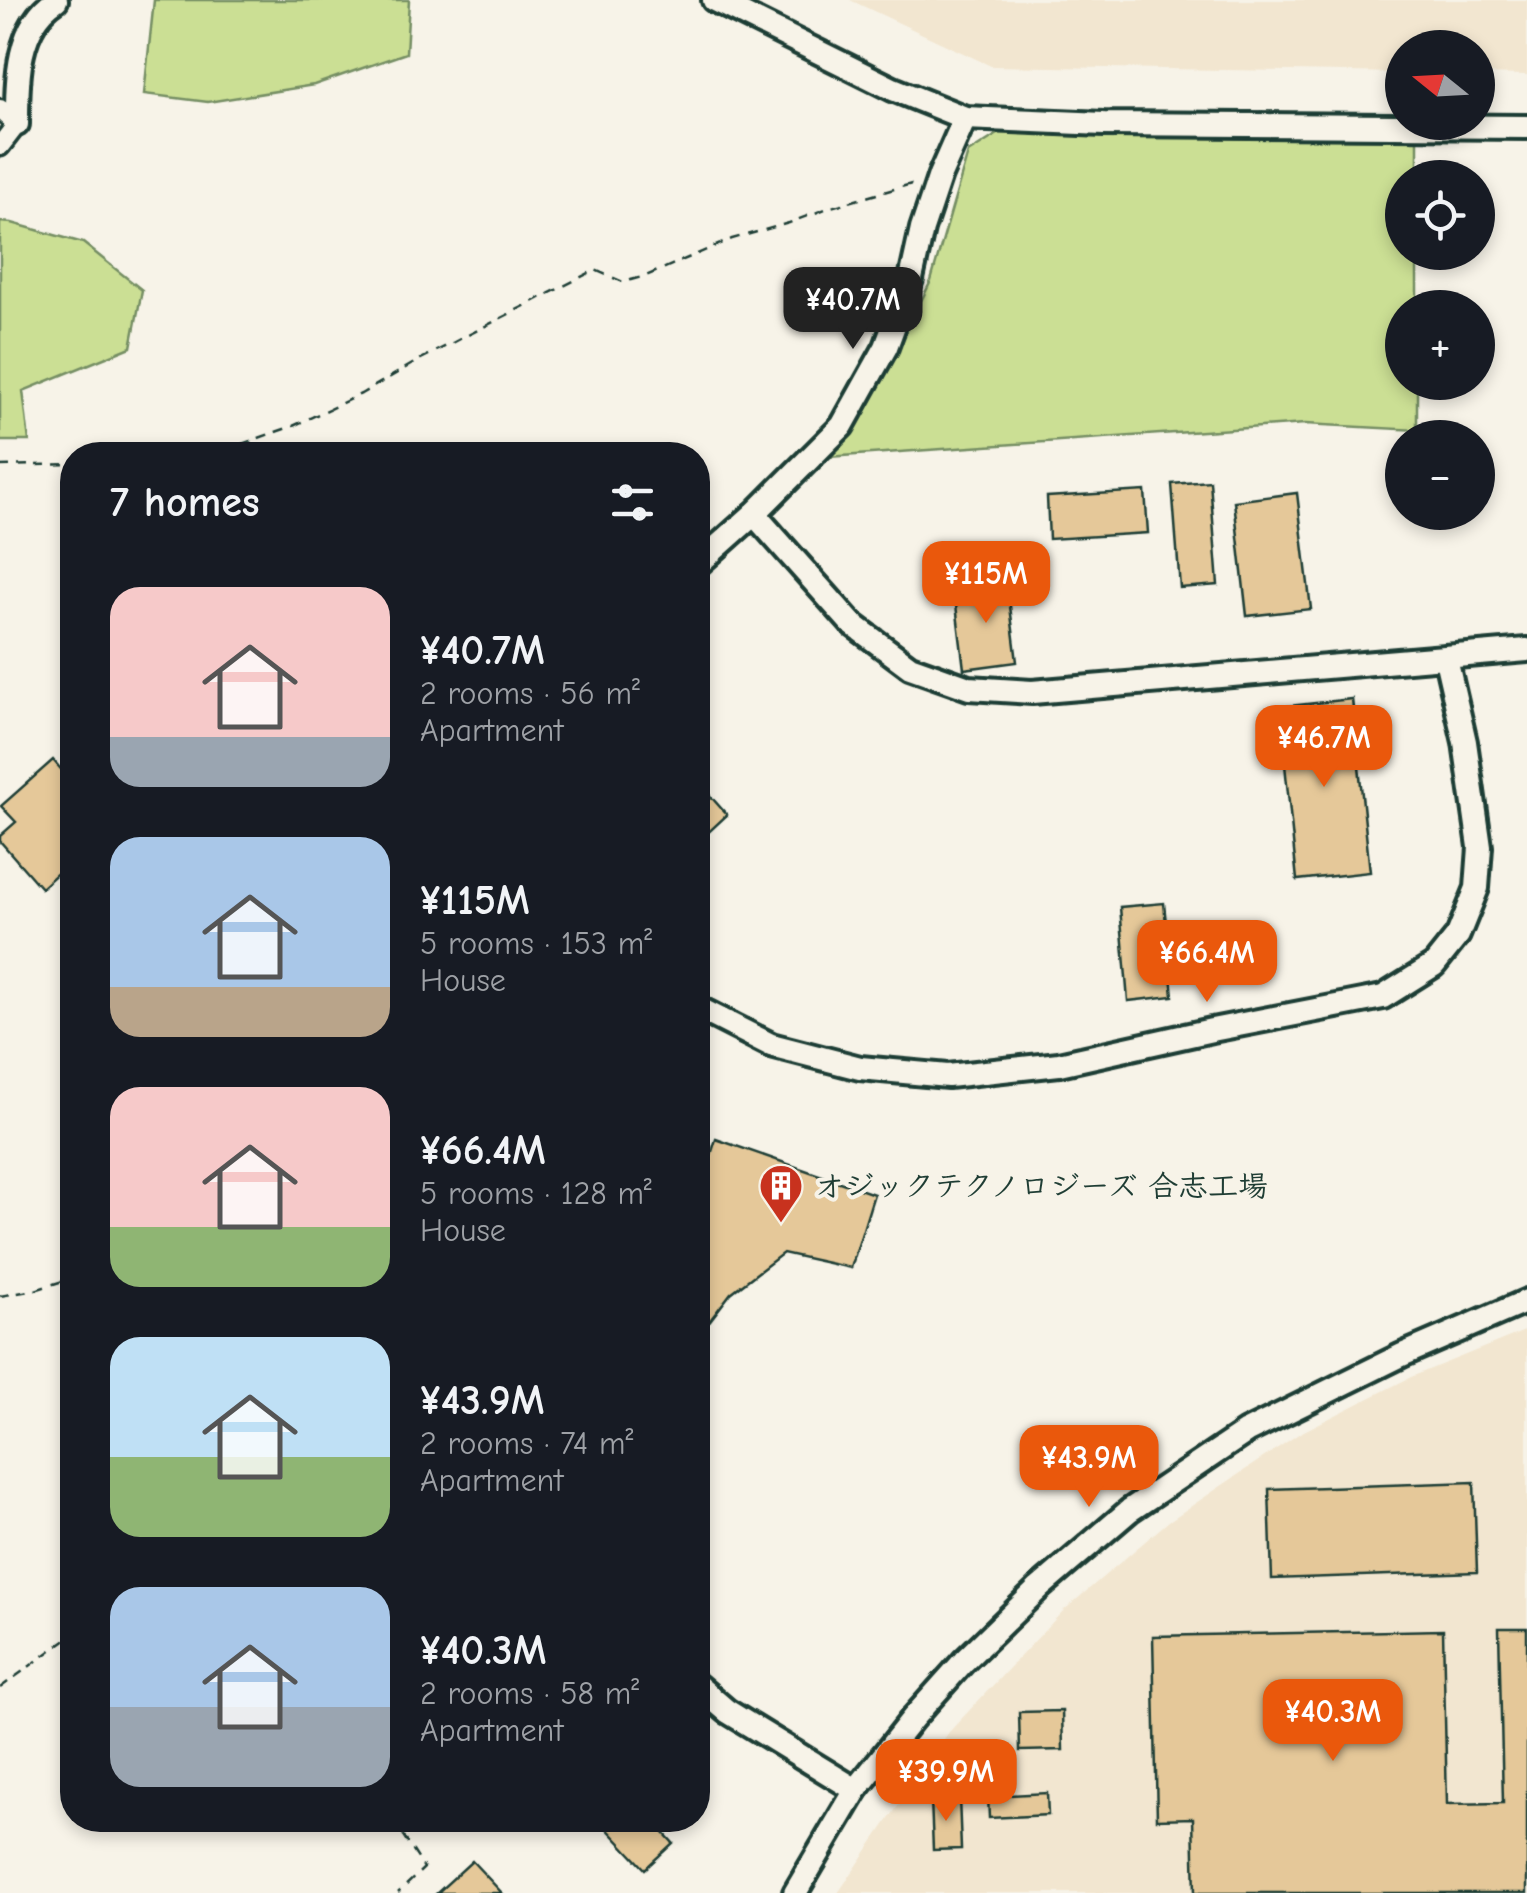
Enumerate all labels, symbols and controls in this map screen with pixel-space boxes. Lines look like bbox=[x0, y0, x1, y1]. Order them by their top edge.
north arrow bbox=[1385, 30, 1495, 140]
map controls bbox=[1385, 30, 1495, 530]
button: locate bbox=[1385, 160, 1495, 270]
pin: ¥40.7M bbox=[772, 267, 934, 352]
text: ¥40.7M bbox=[805, 281, 901, 318]
button: + bbox=[1385, 290, 1495, 400]
button: − bbox=[1385, 420, 1495, 530]
icon: filters bbox=[605, 475, 660, 530]
text: 7 homes bbox=[110, 478, 260, 527]
pin: ¥115M bbox=[916, 541, 1056, 626]
text: ¥115M bbox=[944, 555, 1028, 592]
text: ¥40.7M bbox=[420, 626, 545, 675]
icon: home bbox=[190, 627, 310, 747]
text: 2 rooms · 56 m² bbox=[420, 675, 640, 712]
pin: ¥46.7M bbox=[1243, 705, 1405, 790]
text: Apartment bbox=[420, 712, 563, 749]
text: ¥46.7M bbox=[1277, 719, 1371, 756]
text: ¥115M bbox=[420, 876, 530, 925]
icon: home bbox=[190, 877, 310, 997]
pin: ¥66.4M bbox=[1126, 920, 1288, 1005]
text: 5 rooms · 153 m² bbox=[420, 925, 652, 962]
text: ¥66.4M bbox=[1159, 934, 1255, 971]
text: House bbox=[420, 962, 506, 999]
text: ¥66.4M bbox=[420, 1126, 546, 1175]
icon: home bbox=[190, 1127, 310, 1247]
building icon: オジックテクノロジーズ 合志工場 bbox=[758, 1163, 804, 1224]
place label: オジックテクノロジーズ 合志工場 bbox=[814, 1169, 1268, 1204]
text: 5 rooms · 128 m² bbox=[420, 1175, 652, 1212]
text: House bbox=[420, 1212, 506, 1249]
text: ¥43.9M bbox=[420, 1376, 545, 1425]
icon: home bbox=[190, 1377, 310, 1497]
text: 2 rooms · 74 m² bbox=[420, 1425, 633, 1462]
pin: ¥43.9M bbox=[1008, 1425, 1170, 1510]
text: ¥43.9M bbox=[1042, 1439, 1136, 1476]
text: Apartment bbox=[420, 1462, 563, 1499]
text: ¥40.3M bbox=[420, 1626, 547, 1675]
icon: home bbox=[190, 1627, 310, 1747]
text: 2 rooms · 58 m² bbox=[420, 1675, 639, 1712]
pin: ¥40.3M bbox=[1252, 1679, 1414, 1764]
text: ¥40.3M bbox=[1285, 1693, 1381, 1730]
text: Apartment bbox=[420, 1712, 563, 1749]
pin: ¥39.9M bbox=[865, 1739, 1027, 1824]
text: ¥39.9M bbox=[898, 1753, 994, 1790]

